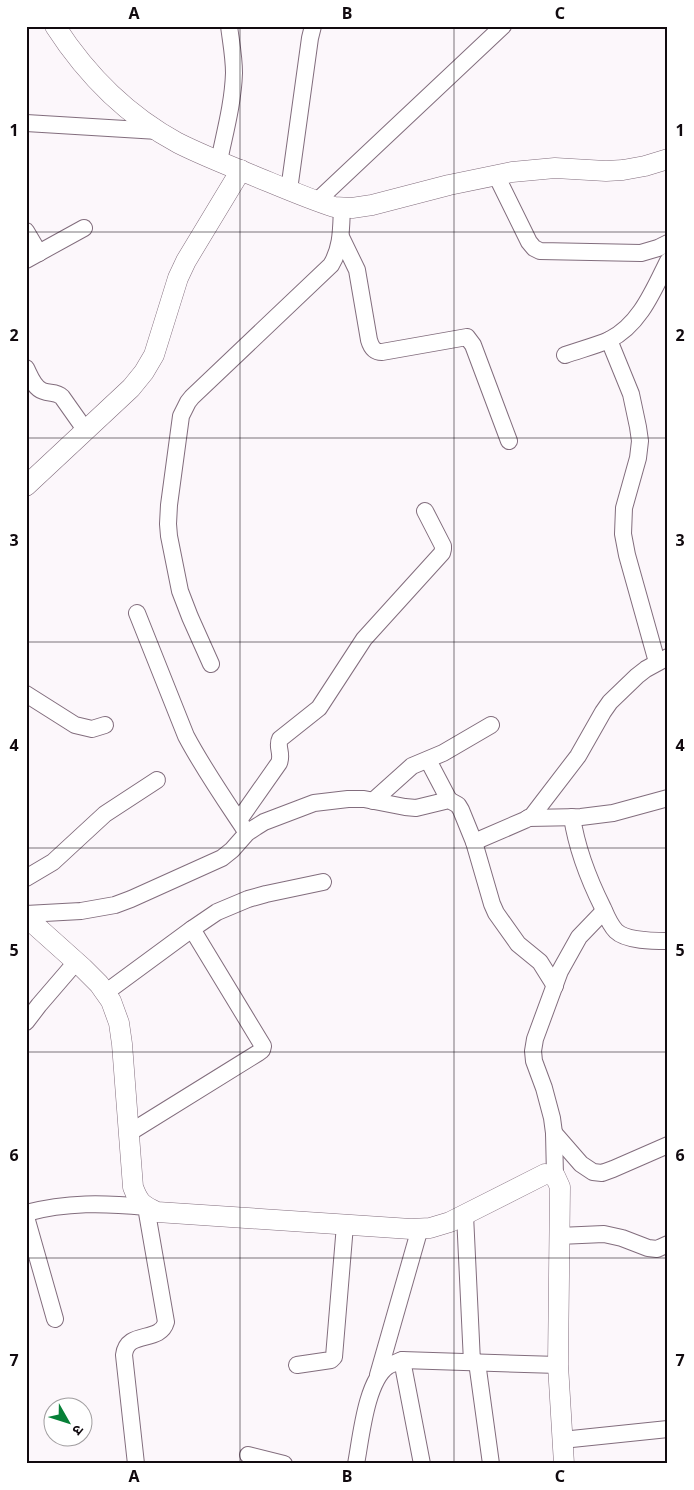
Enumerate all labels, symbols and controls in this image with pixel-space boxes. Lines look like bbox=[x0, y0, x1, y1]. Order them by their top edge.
text: A bbox=[128, 2, 140, 24]
text: B bbox=[342, 2, 352, 24]
text: C bbox=[555, 2, 565, 24]
text: 1 bbox=[9, 119, 19, 141]
text: 1 bbox=[675, 119, 685, 141]
text: 2 bbox=[9, 324, 19, 346]
text: 2 bbox=[675, 324, 685, 346]
text: 3 bbox=[9, 529, 19, 551]
text: 3 bbox=[675, 529, 685, 551]
text: 4 bbox=[9, 734, 19, 756]
text: 4 bbox=[675, 734, 685, 756]
text: 5 bbox=[9, 939, 19, 961]
text: 5 bbox=[675, 939, 685, 961]
text: 6 bbox=[9, 1144, 19, 1166]
text: 6 bbox=[675, 1144, 685, 1166]
text: 7 bbox=[9, 1349, 19, 1371]
text: 7 bbox=[675, 1349, 685, 1371]
north arrow bbox=[42, 1398, 92, 1448]
text: उ bbox=[68, 1421, 88, 1440]
text: A bbox=[128, 1465, 140, 1487]
text: B bbox=[342, 1465, 352, 1487]
text: C bbox=[555, 1465, 565, 1487]

